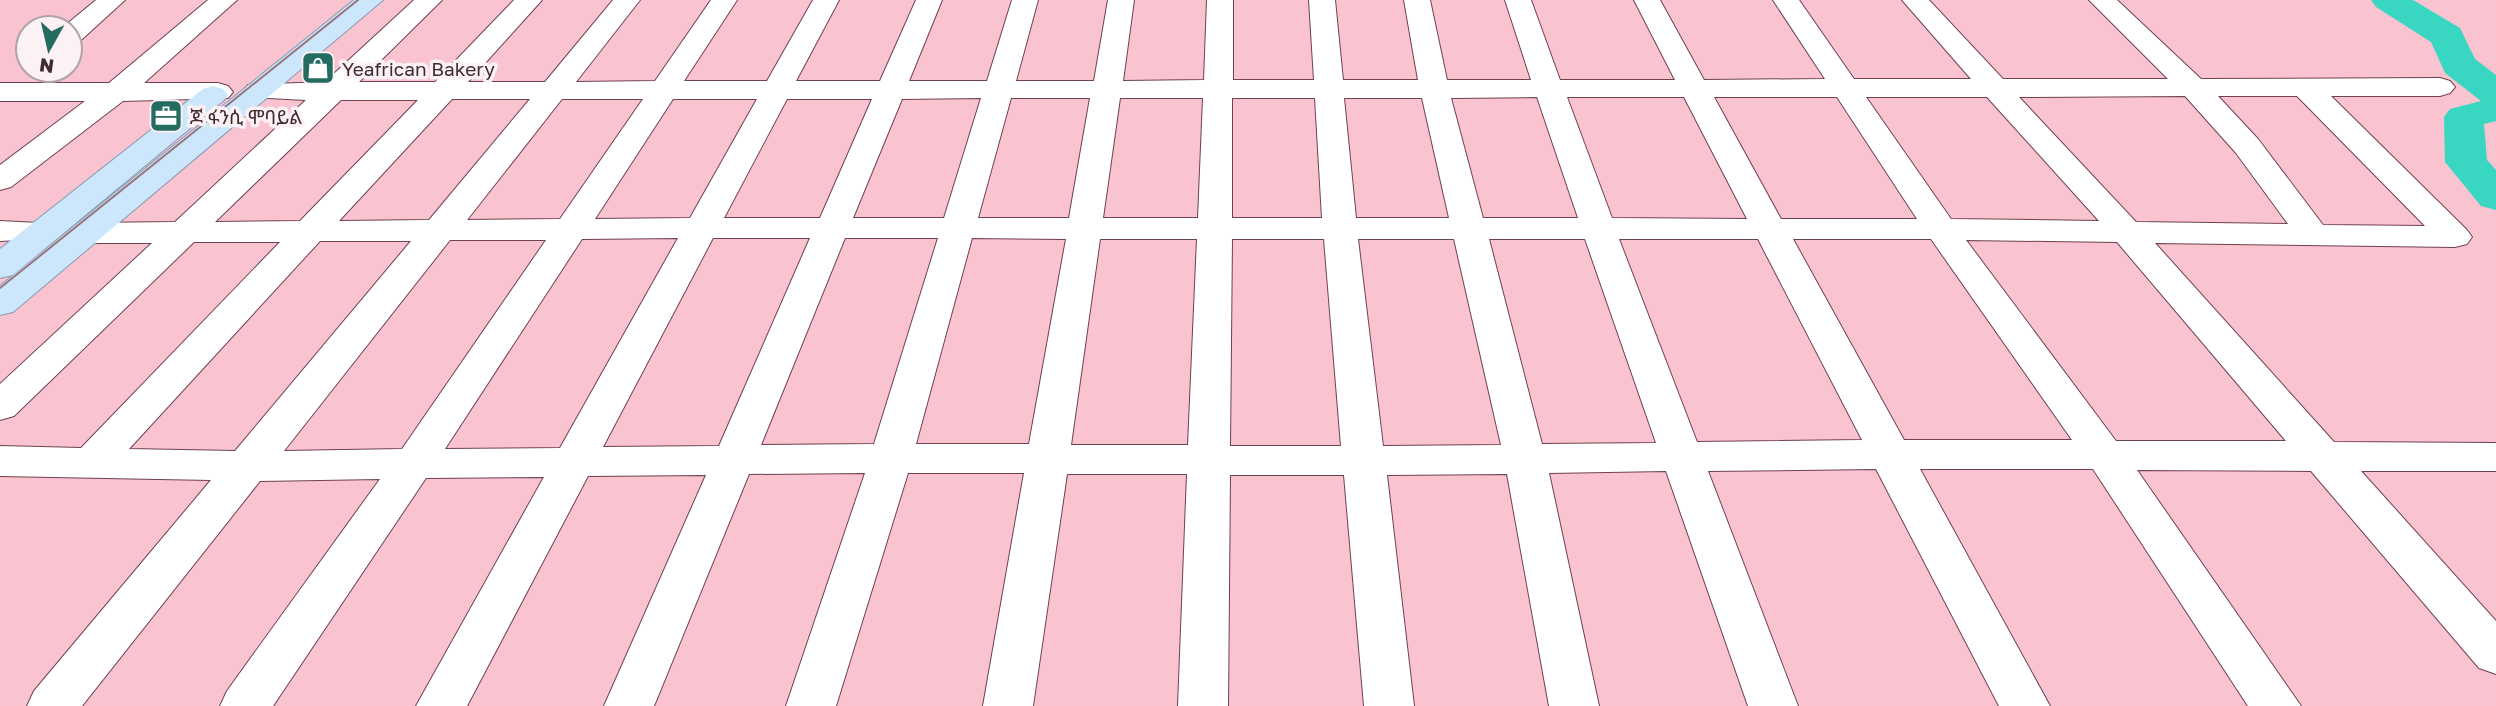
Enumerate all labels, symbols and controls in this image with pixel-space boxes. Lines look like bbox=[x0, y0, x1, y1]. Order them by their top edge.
north arrow bbox=[14, 14, 84, 84]
shop icon: Yeafrican Bakery bbox=[299, 49, 337, 87]
text: N bbox=[38, 54, 55, 79]
place label: Yeafrican Bakery bbox=[342, 57, 495, 80]
office icon: ጆ ፋንሲ ሞባይል bbox=[147, 97, 185, 135]
place label: ጆ ፋንሲ ሞባይል bbox=[190, 105, 302, 128]

